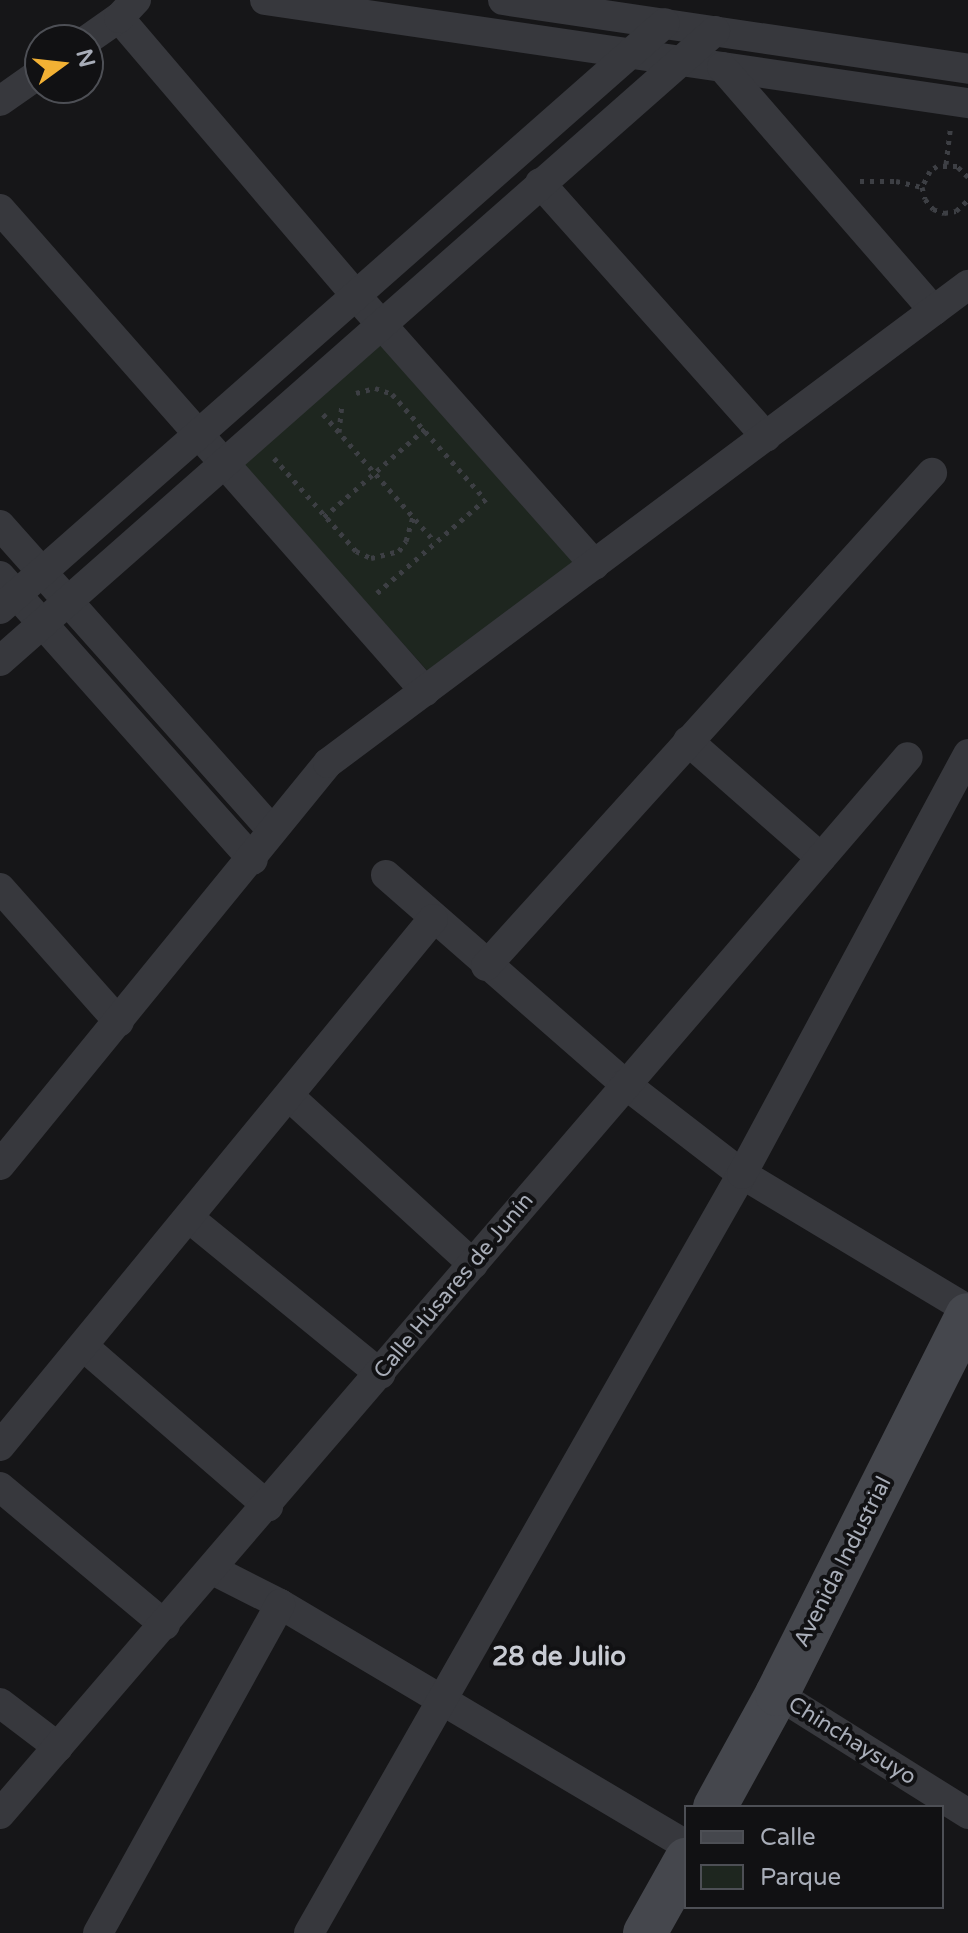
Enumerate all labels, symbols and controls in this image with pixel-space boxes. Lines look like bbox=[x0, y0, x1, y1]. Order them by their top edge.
north arrow bbox=[24, 24, 104, 104]
text: N bbox=[70, 46, 100, 70]
street label: Calle Húsares de Junín bbox=[369, 1188, 539, 1384]
street label: Avenida Industrial bbox=[789, 1472, 897, 1652]
district label: 28 de Julio bbox=[492, 1641, 626, 1673]
street label: Chinchaysuyo bbox=[783, 1691, 921, 1791]
legend bbox=[684, 1805, 944, 1909]
text: Calle bbox=[760, 1823, 816, 1852]
text: Parque bbox=[760, 1863, 841, 1892]

